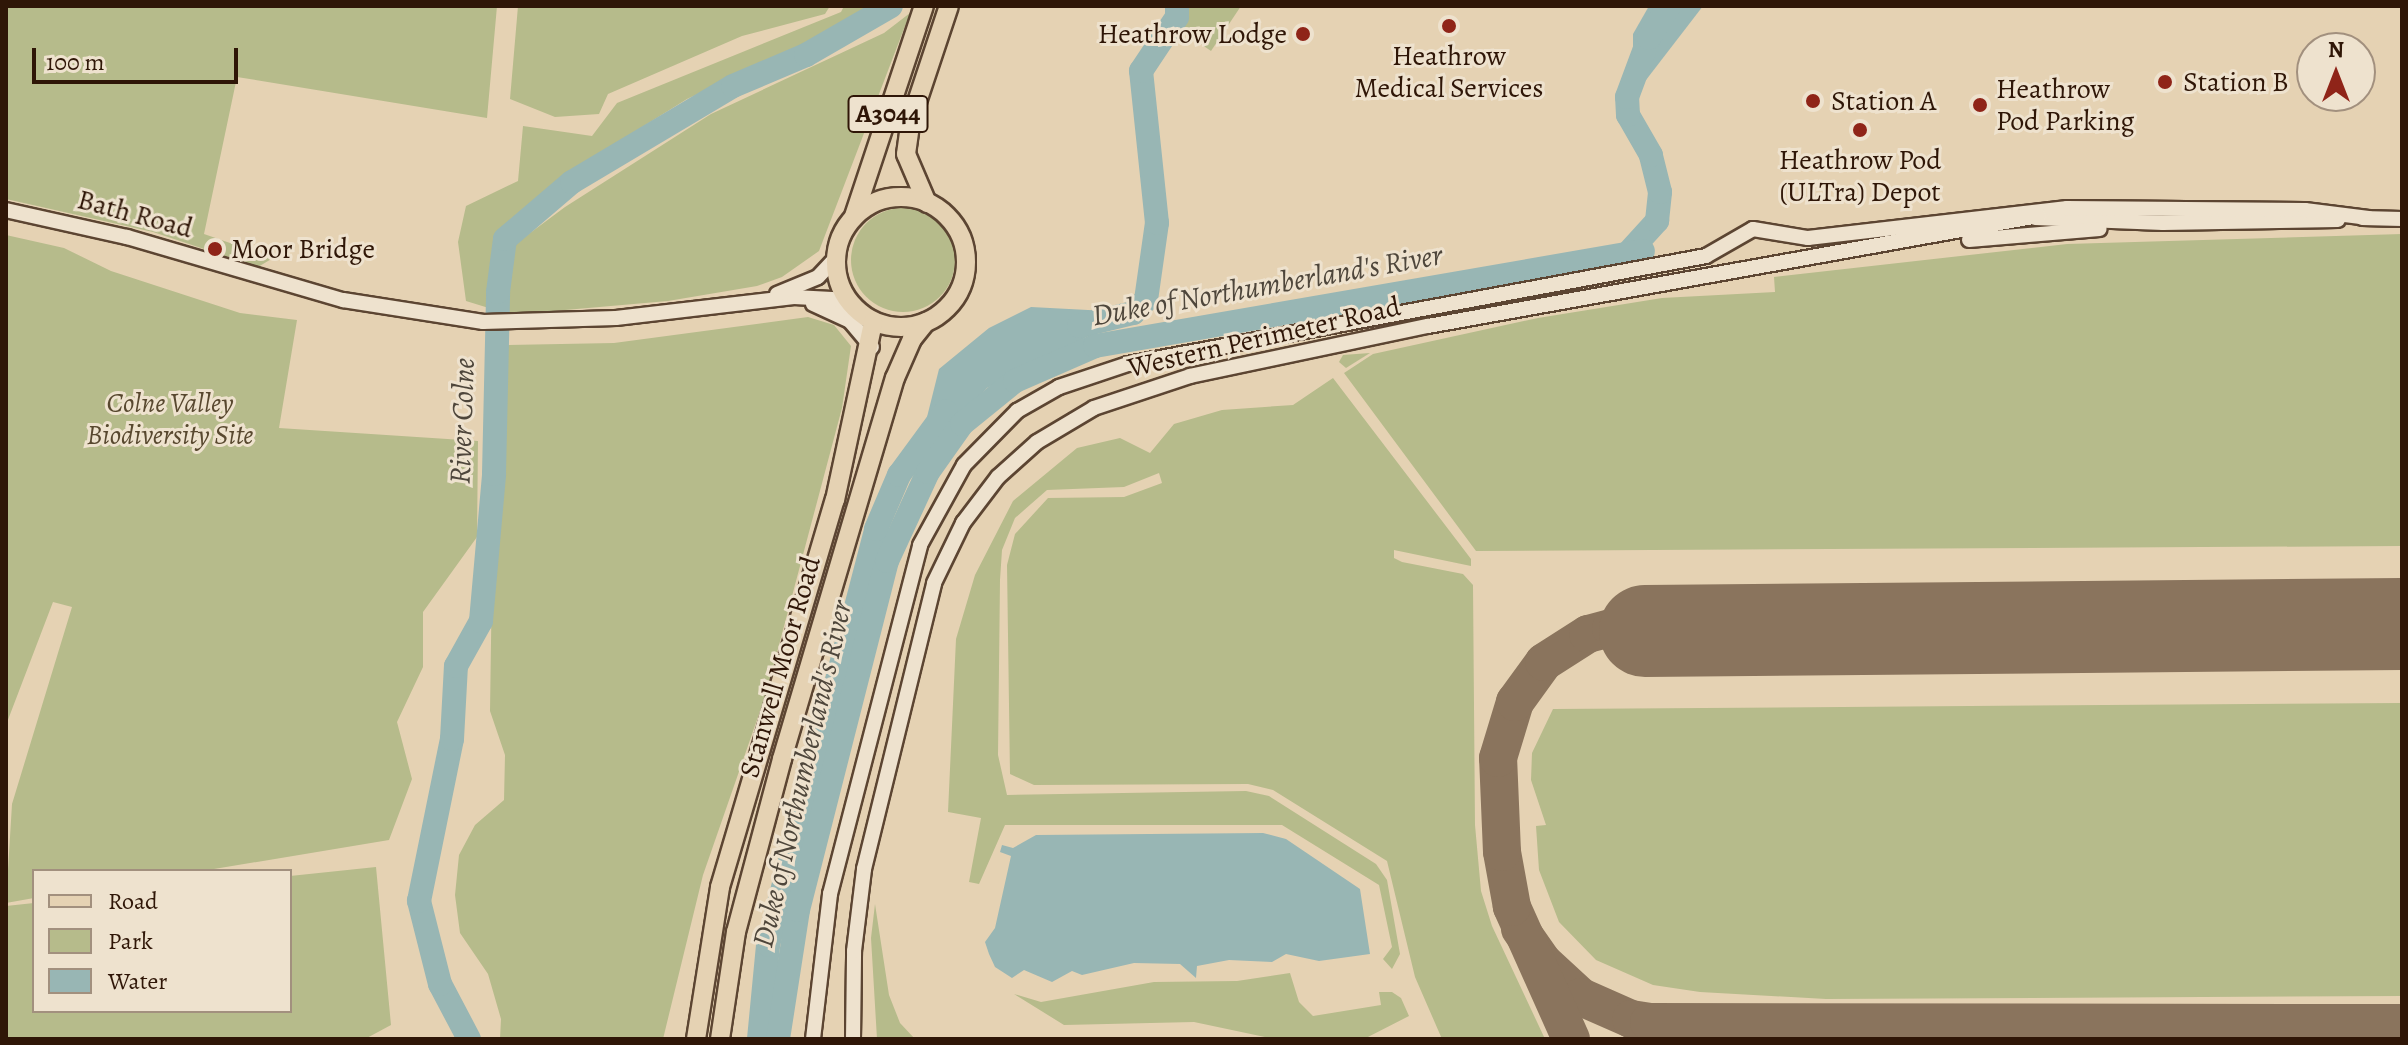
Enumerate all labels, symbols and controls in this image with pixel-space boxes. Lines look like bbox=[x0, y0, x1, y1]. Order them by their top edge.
place label: Heathrow Lodge bbox=[1098, 17, 1287, 51]
marker: Heathrow Medical Services bbox=[1440, 17, 1458, 35]
marker: Heathrow Lodge bbox=[1294, 25, 1312, 43]
scale bar bbox=[36, 32, 242, 82]
north arrow bbox=[2296, 32, 2376, 112]
text: N bbox=[2328, 35, 2344, 65]
place label: Heathrow Medical Services bbox=[1354, 39, 1544, 105]
text: 100 m bbox=[46, 46, 105, 78]
place label: Station B bbox=[2183, 65, 2289, 99]
marker: Station B bbox=[2154, 71, 2176, 93]
place label: Heathrow Pod Parking bbox=[1996, 72, 2135, 138]
place label: Station A bbox=[1831, 84, 1936, 118]
marker: Station A bbox=[1802, 90, 1824, 112]
road number: A3044 bbox=[846, 92, 930, 136]
marker: Heathrow Pod Parking bbox=[1971, 96, 1989, 114]
marker: Heathrow Pod (ULTra) Depot bbox=[1851, 121, 1869, 139]
place label: Heathrow Pod (ULTra) Depot bbox=[1779, 143, 1941, 209]
street label: Bath Road bbox=[74, 183, 196, 245]
place label: Moor Bridge bbox=[231, 232, 375, 266]
water label: Duke of Northumberland's River bbox=[1089, 236, 1445, 334]
marker: Moor Bridge bbox=[206, 240, 224, 258]
street label: Western Perimeter Road bbox=[1124, 289, 1404, 385]
water label: River Colne bbox=[442, 357, 482, 485]
park label: Colne Valley Biodiversity Site bbox=[87, 386, 253, 452]
street label: Stanwell Moor Road bbox=[732, 553, 828, 781]
water label: Duke of Northumberland's River bbox=[745, 597, 859, 951]
legend bbox=[32, 869, 292, 1013]
text: Road bbox=[108, 885, 158, 917]
text: Park bbox=[108, 925, 153, 957]
text: Water bbox=[108, 965, 168, 997]

